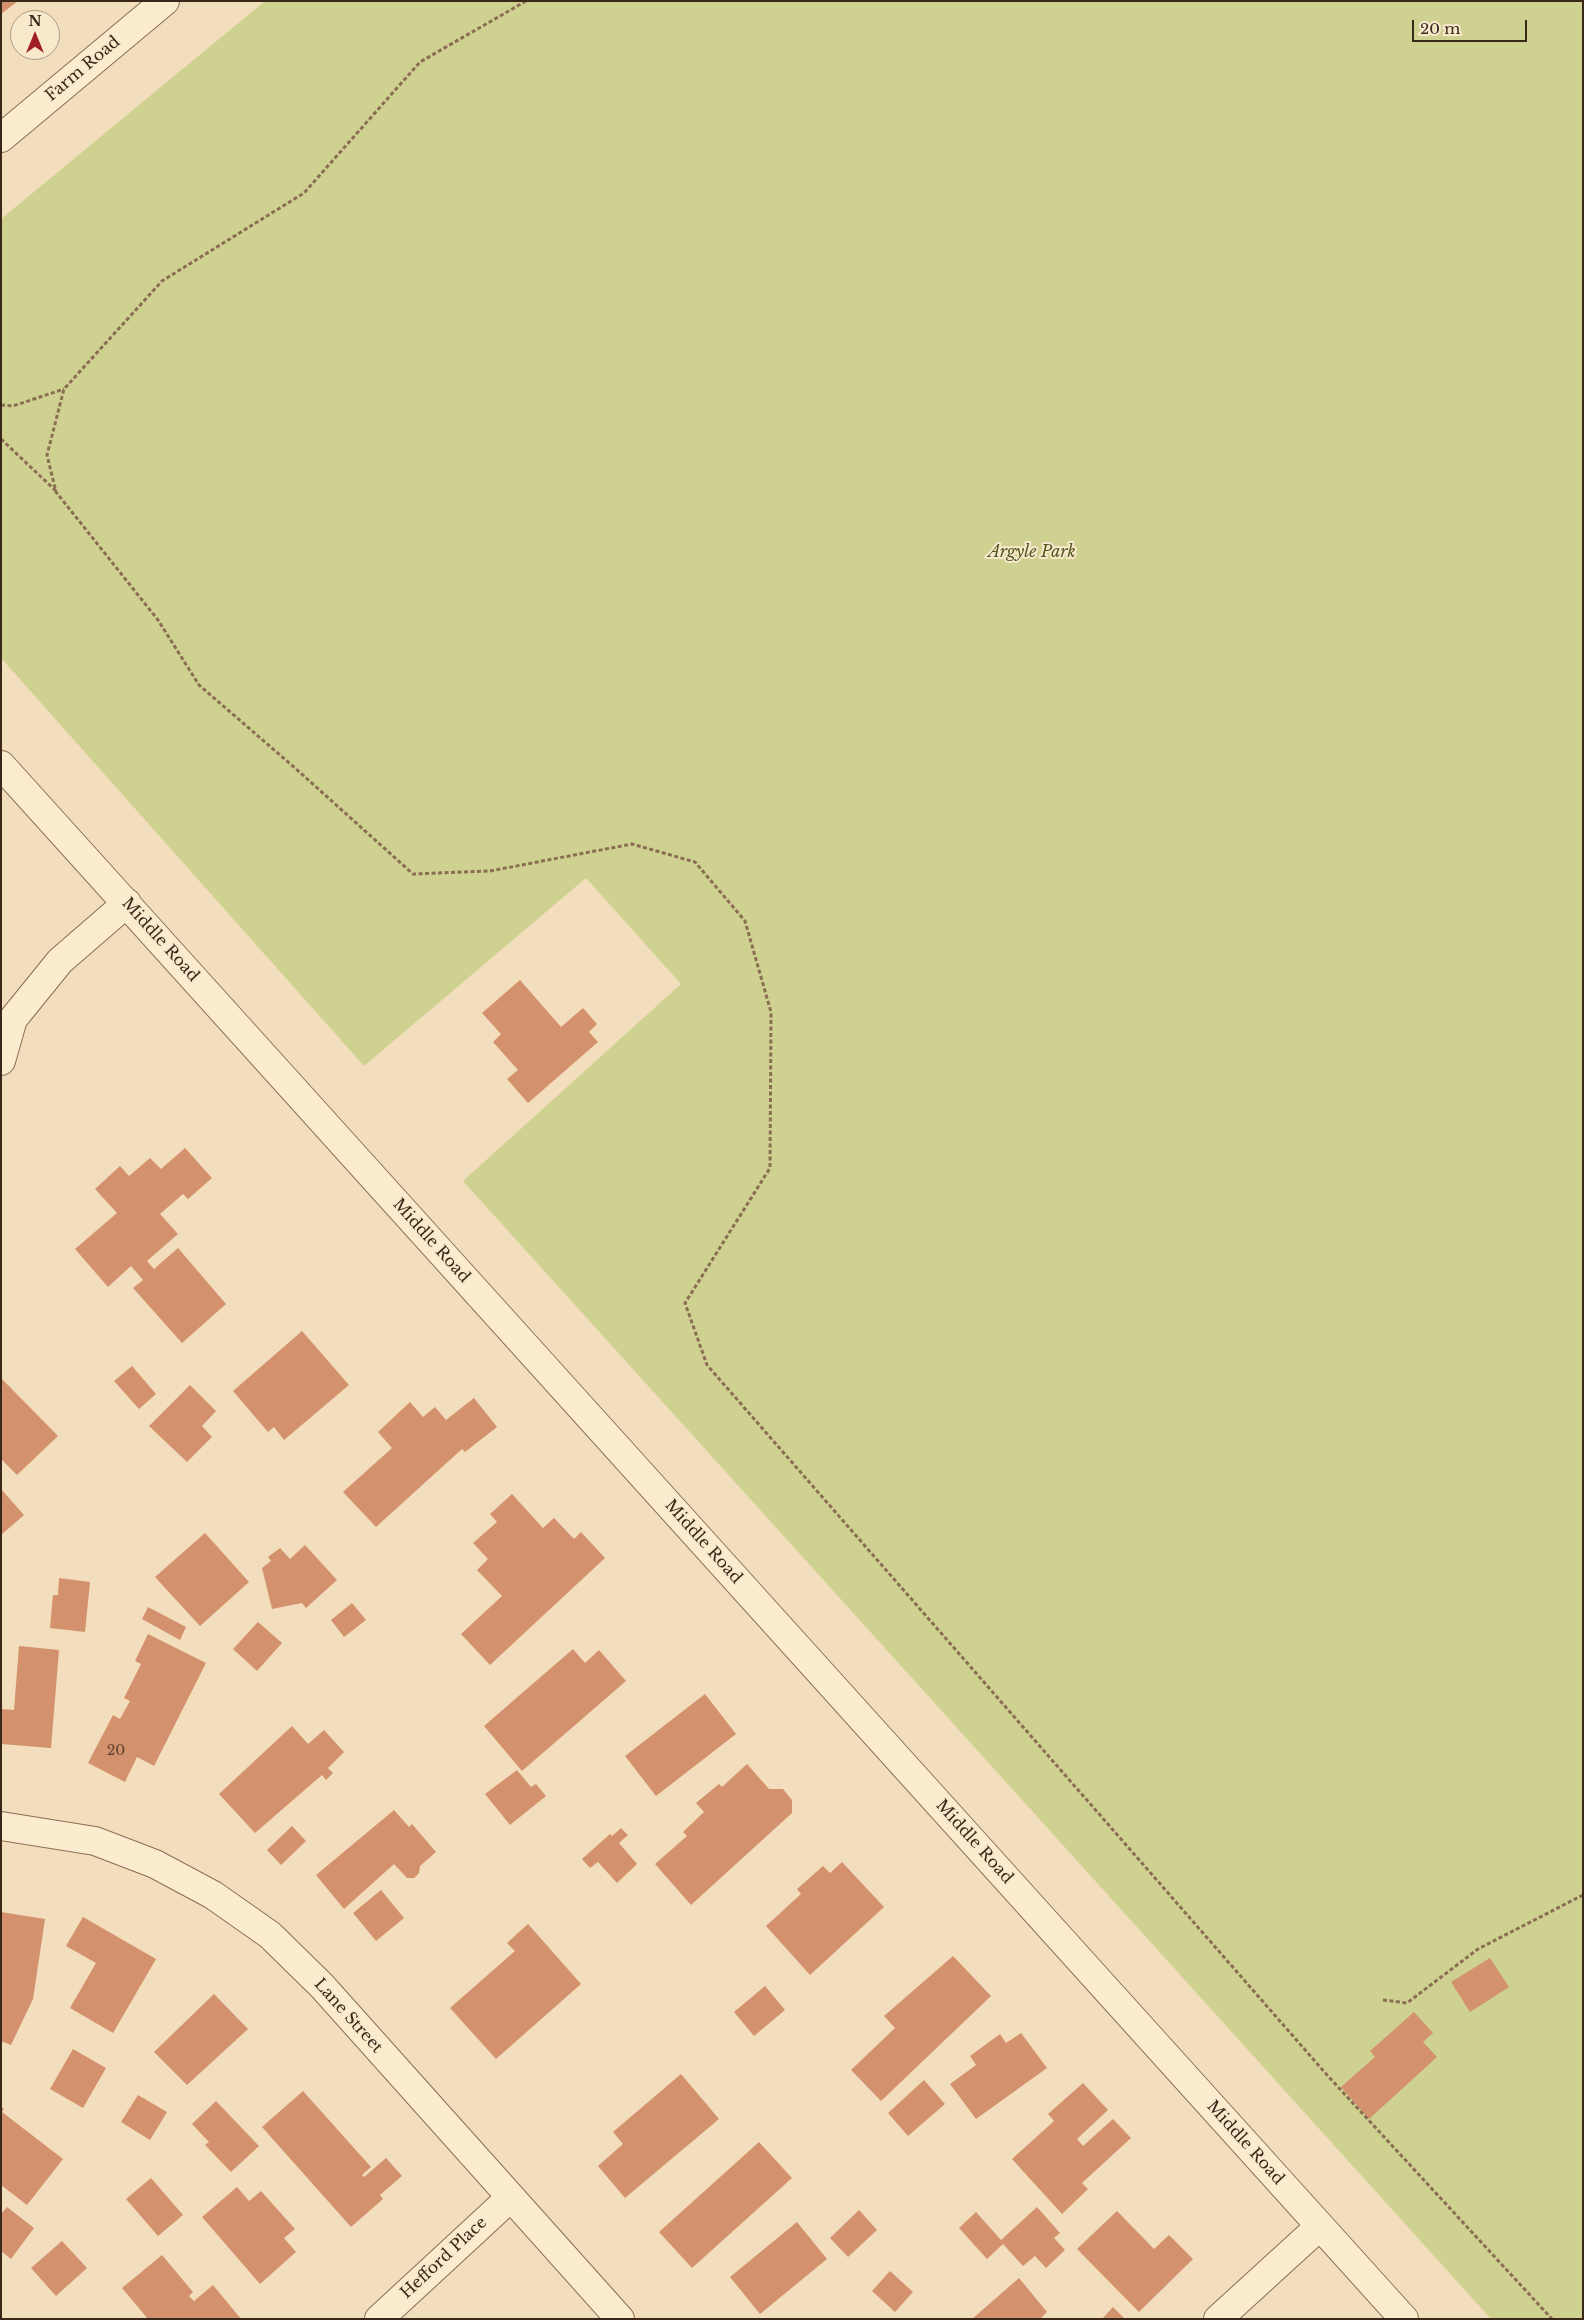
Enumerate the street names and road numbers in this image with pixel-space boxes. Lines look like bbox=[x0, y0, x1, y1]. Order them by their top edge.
street label: Farm Road bbox=[42, 32, 124, 106]
street label: Middle Road bbox=[117, 894, 203, 986]
street label: Middle Road bbox=[388, 1195, 474, 1287]
street label: Middle Road bbox=[660, 1496, 746, 1588]
street label: Middle Road bbox=[931, 1796, 1017, 1888]
street label: Lane Street bbox=[310, 1975, 386, 2057]
street label: Middle Road bbox=[1202, 2097, 1288, 2189]
street label: Hefford Place bbox=[397, 2213, 491, 2303]

